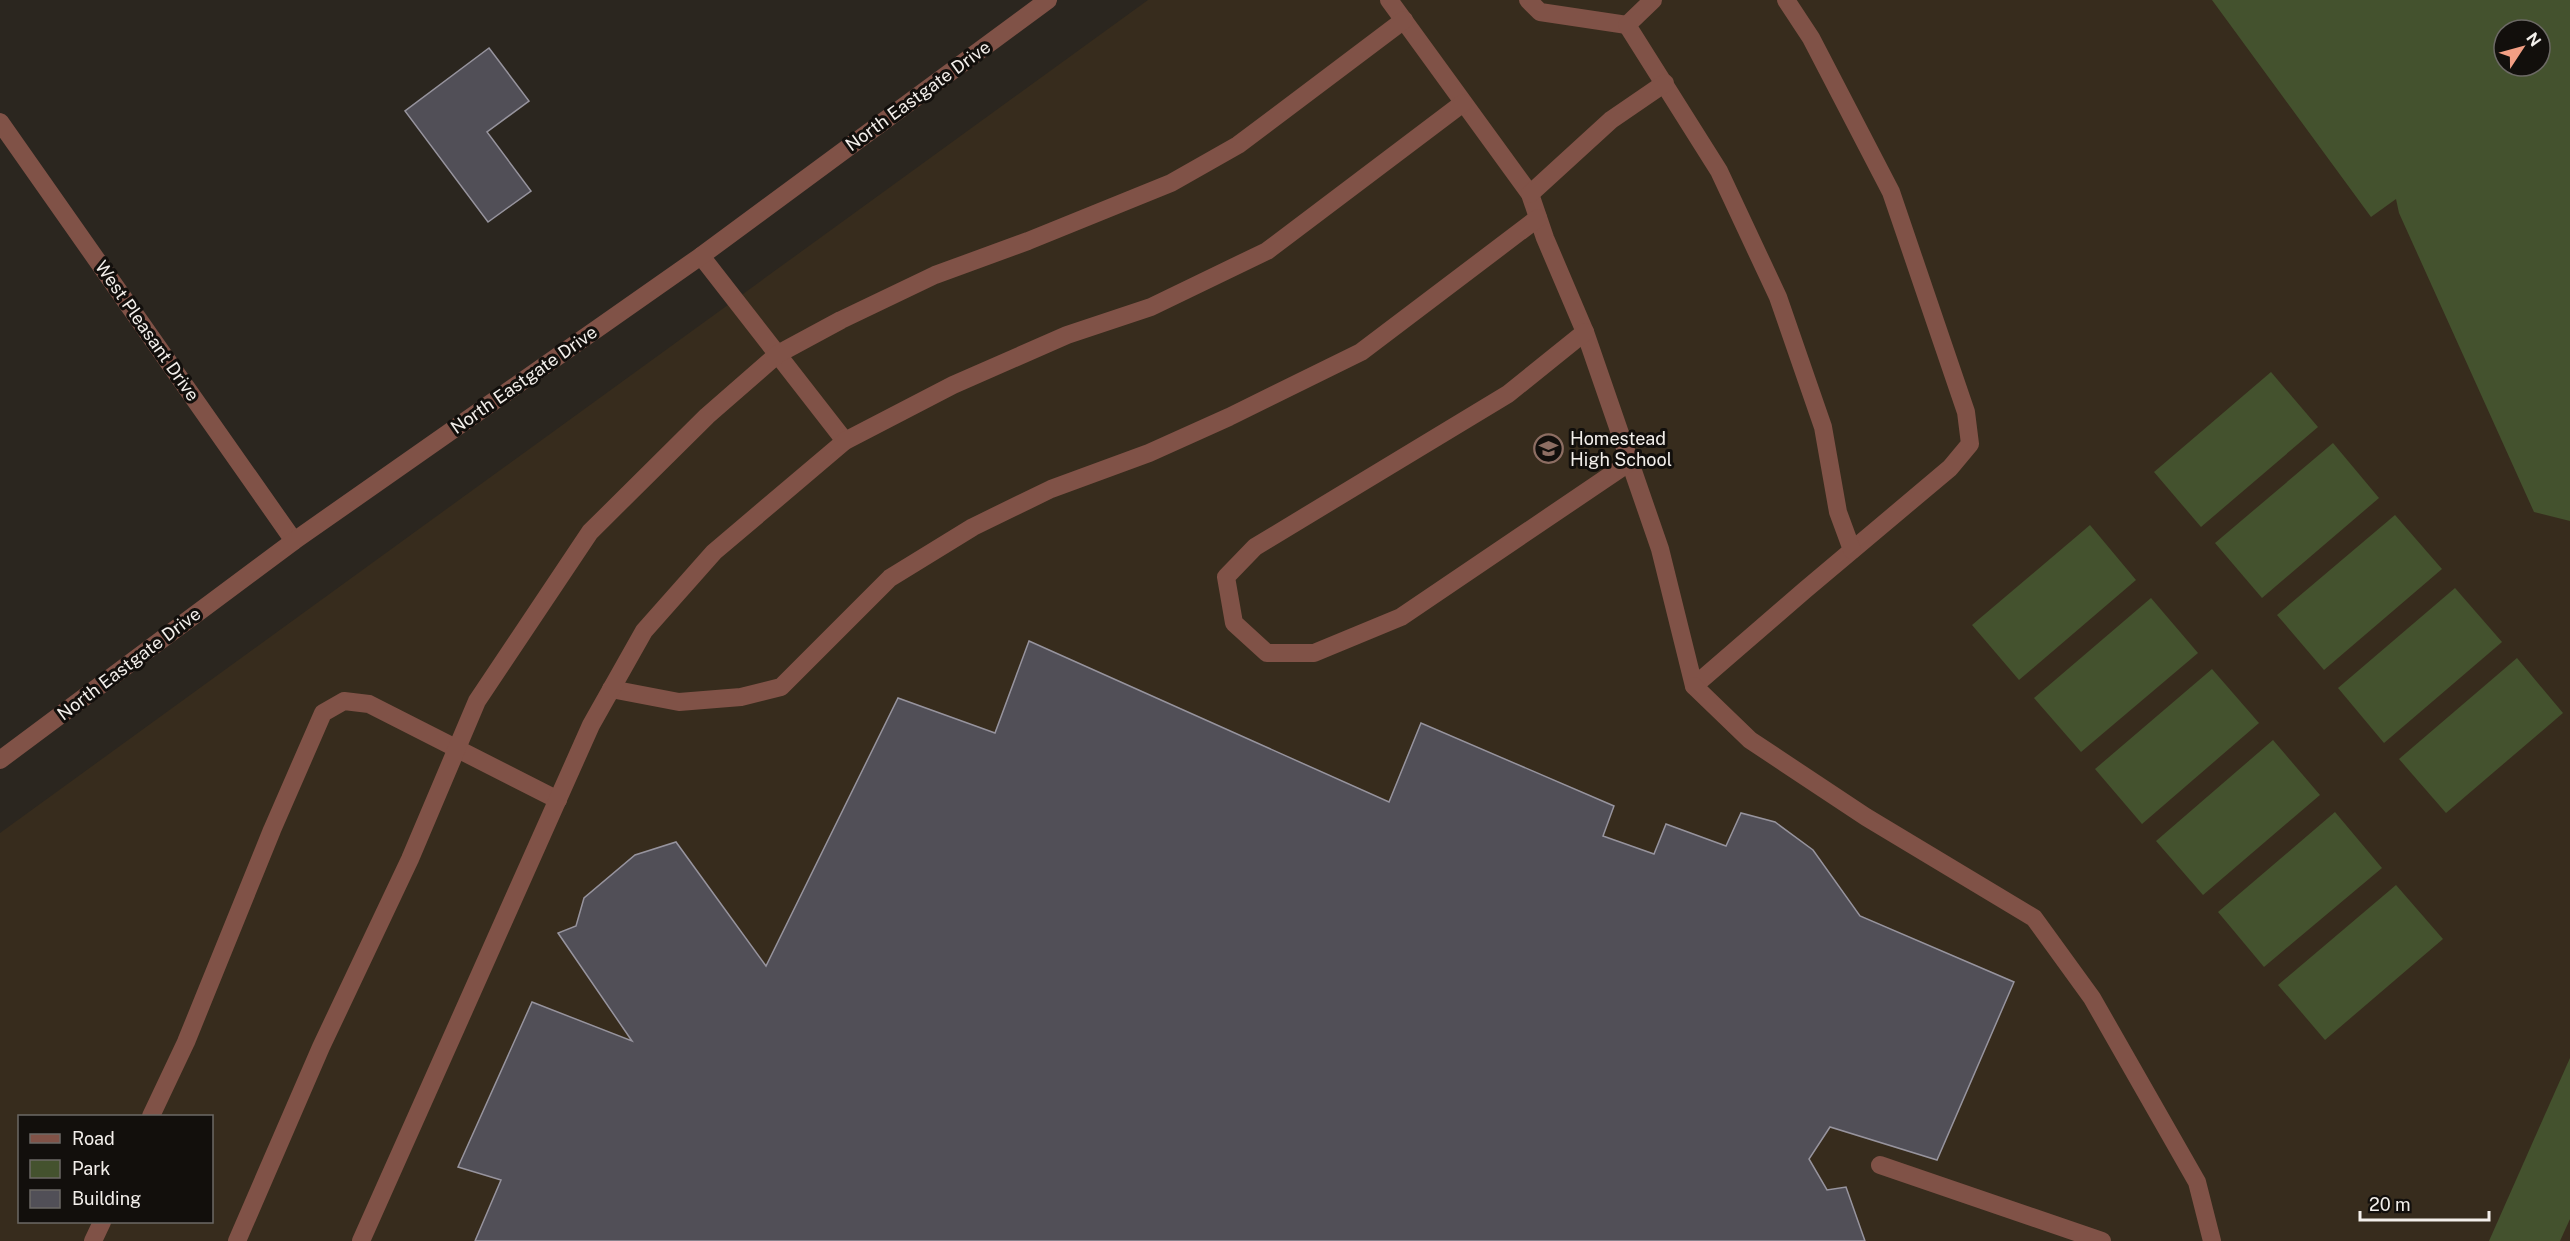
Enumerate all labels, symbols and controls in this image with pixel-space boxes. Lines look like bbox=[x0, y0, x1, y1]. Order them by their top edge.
north arrow bbox=[2492, 18, 2552, 78]
text: N bbox=[2522, 29, 2545, 50]
street label: North Eastgate Drive bbox=[841, 36, 994, 155]
street label: West Pleasant Drive bbox=[91, 256, 204, 405]
street label: North Eastgate Drive bbox=[446, 321, 601, 438]
place label: Homestead High School bbox=[1570, 428, 1672, 470]
school or university icon: Homestead High School bbox=[1533, 433, 1565, 465]
street label: North Eastgate Drive bbox=[53, 603, 204, 724]
legend bbox=[18, 1115, 213, 1223]
text: Road bbox=[72, 1128, 115, 1149]
text: Park bbox=[72, 1158, 110, 1179]
scale bar bbox=[2360, 1184, 2489, 1222]
text: Building bbox=[72, 1188, 141, 1209]
text: 20 m bbox=[2369, 1194, 2411, 1215]

